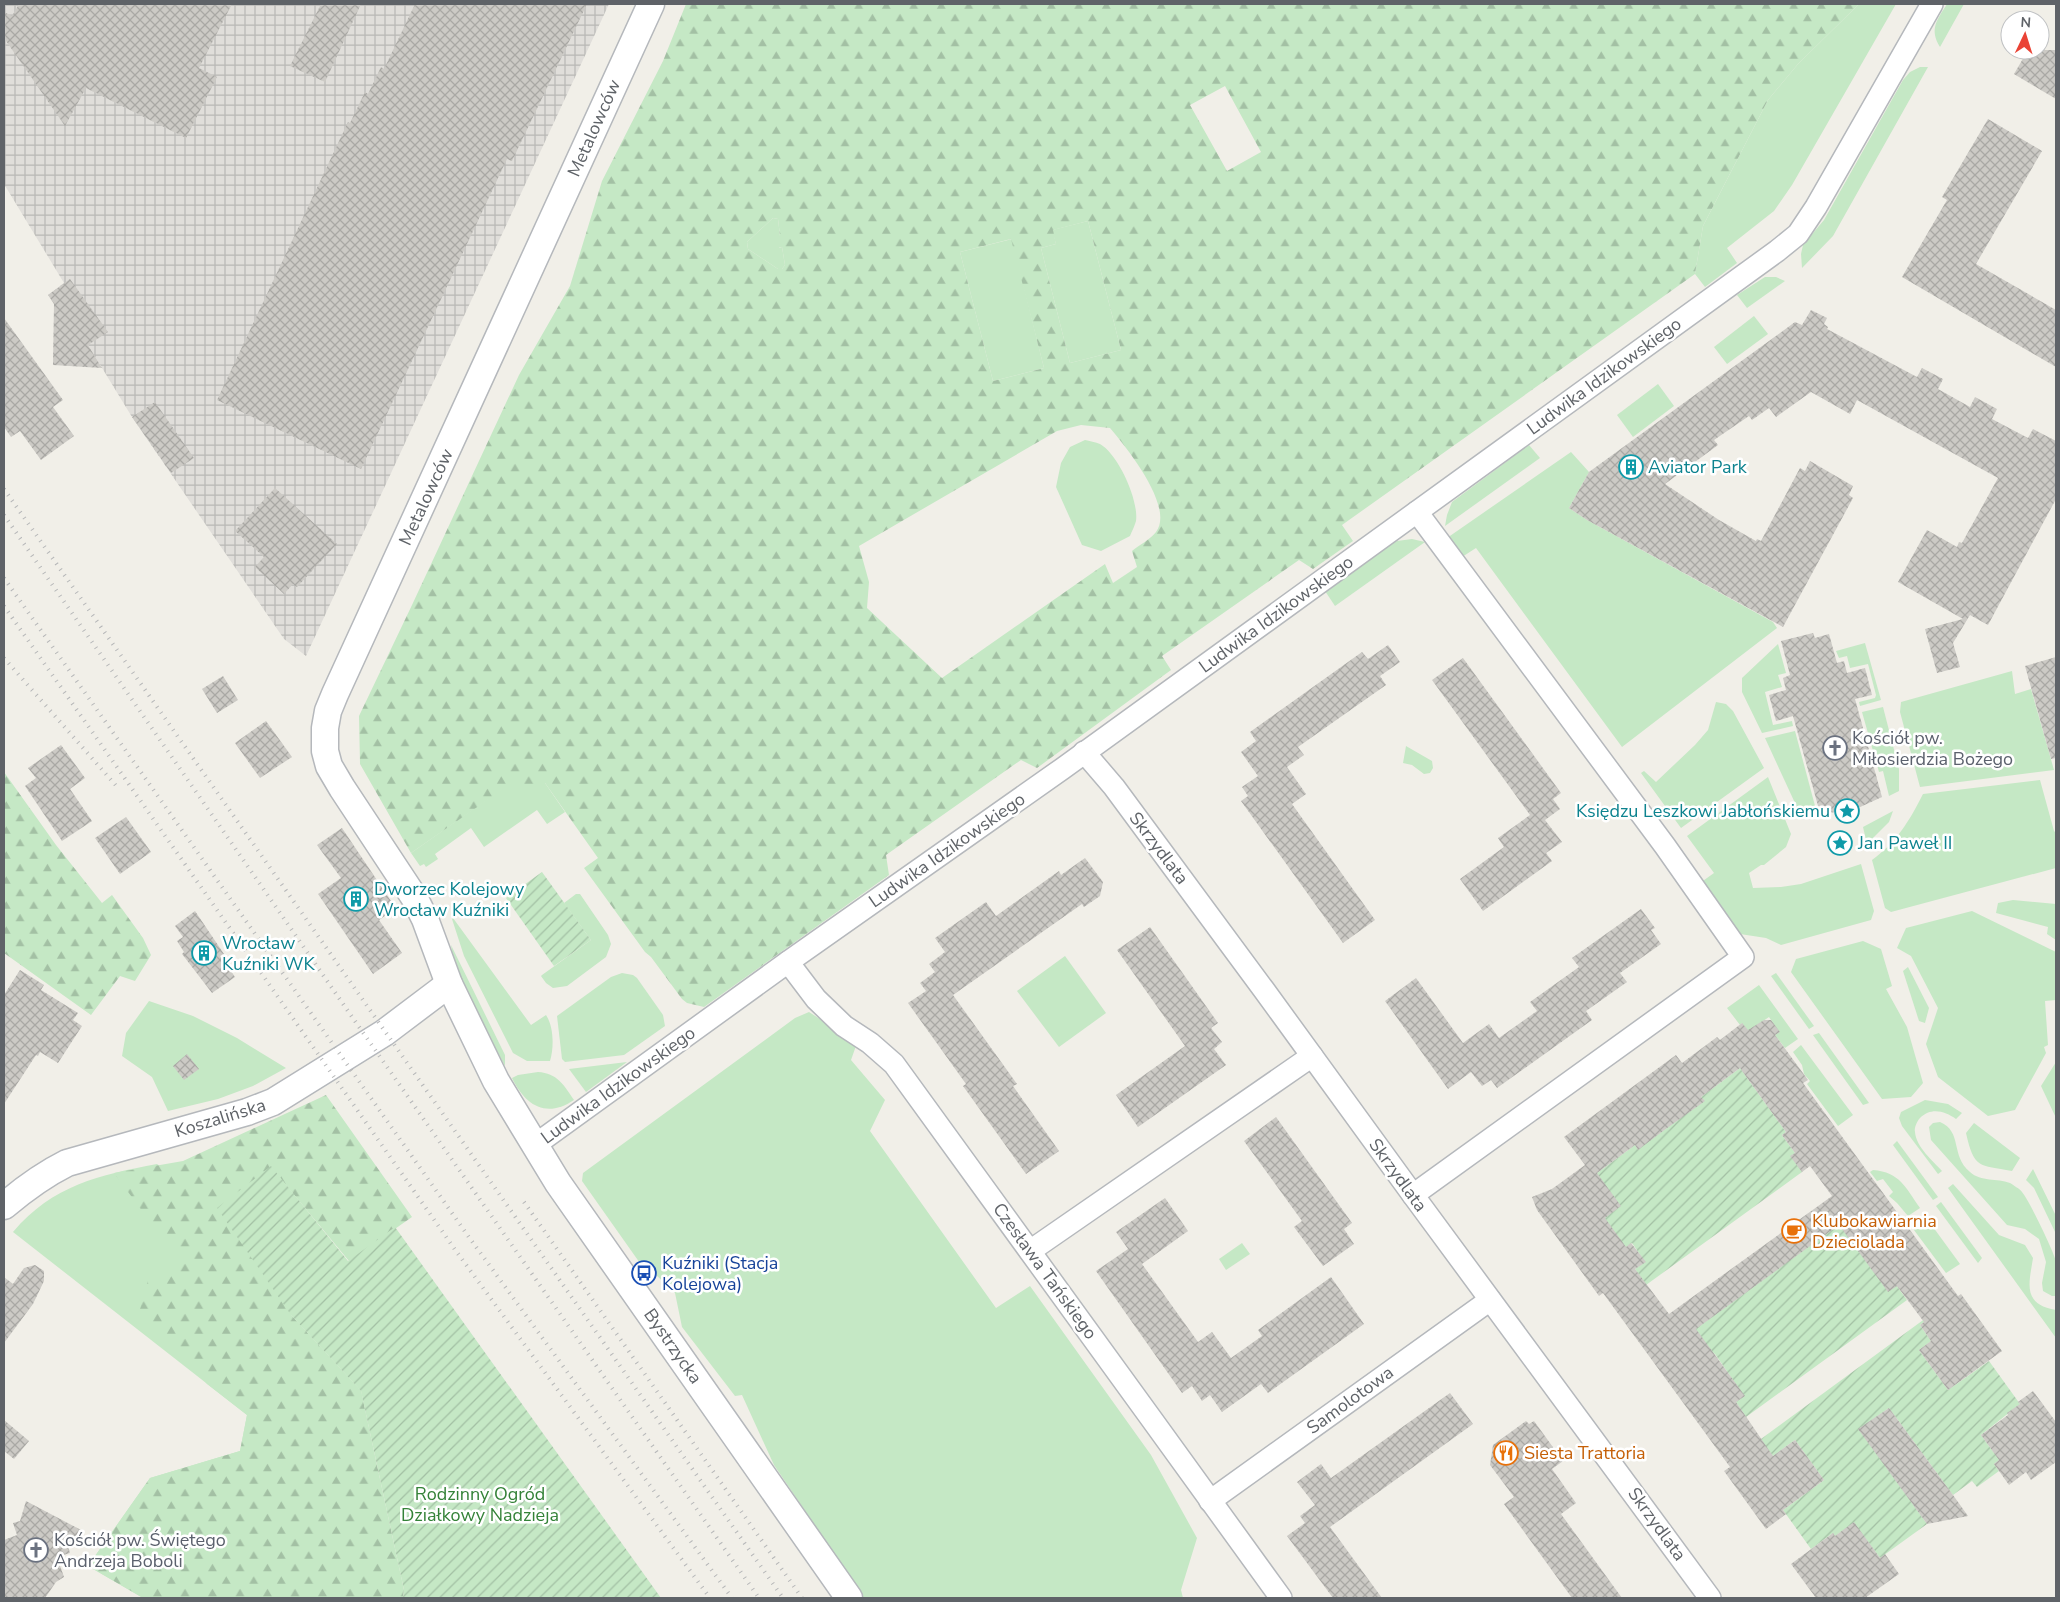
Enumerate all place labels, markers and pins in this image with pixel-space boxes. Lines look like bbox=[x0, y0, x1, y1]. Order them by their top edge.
building icon: Aviator Park bbox=[1618, 454, 1644, 480]
place label: Aviator Park bbox=[1648, 455, 1748, 479]
place label: Kościół pw. Miłosierdzia Bożego bbox=[1852, 726, 2013, 771]
church icon: Kościół pw. Miłosierdzia Bożego bbox=[1822, 735, 1848, 761]
place icon: Księdzu Leszkowi Jabłońskiemu bbox=[1834, 798, 1860, 824]
place label: Księdzu Leszkowi Jabłońskiemu bbox=[1576, 799, 1830, 823]
place icon: Jan Paweł II bbox=[1827, 830, 1853, 856]
place label: Jan Paweł II bbox=[1857, 831, 1952, 855]
place label: Dworzec Kolejowy Wrocław Kuźniki bbox=[374, 877, 525, 922]
building icon: Dworzec Kolejowy Wrocław Kuźniki bbox=[343, 886, 369, 912]
place label: Wrocław Kuźniki WK bbox=[222, 931, 316, 976]
building icon: Wrocław Kuźniki WK bbox=[191, 940, 217, 966]
place label: Klubokawiarnia Dzieciolada bbox=[1812, 1209, 1937, 1254]
cafe icon: Klubokawiarnia Dzieciolada bbox=[1781, 1218, 1807, 1244]
place label: Kuźniki (Stacja Kolejowa) bbox=[662, 1251, 778, 1296]
bus stop icon: Kuźniki (Stacja Kolejowa) bbox=[631, 1260, 657, 1286]
restaurant icon: Siesta Trattoria bbox=[1493, 1440, 1519, 1466]
place label: Siesta Trattoria bbox=[1524, 1441, 1646, 1465]
place label: Kościół pw. Świętego Andrzeja Boboli bbox=[54, 1528, 226, 1573]
church icon: Kościół pw. Świętego Andrzeja Boboli bbox=[23, 1537, 49, 1563]

